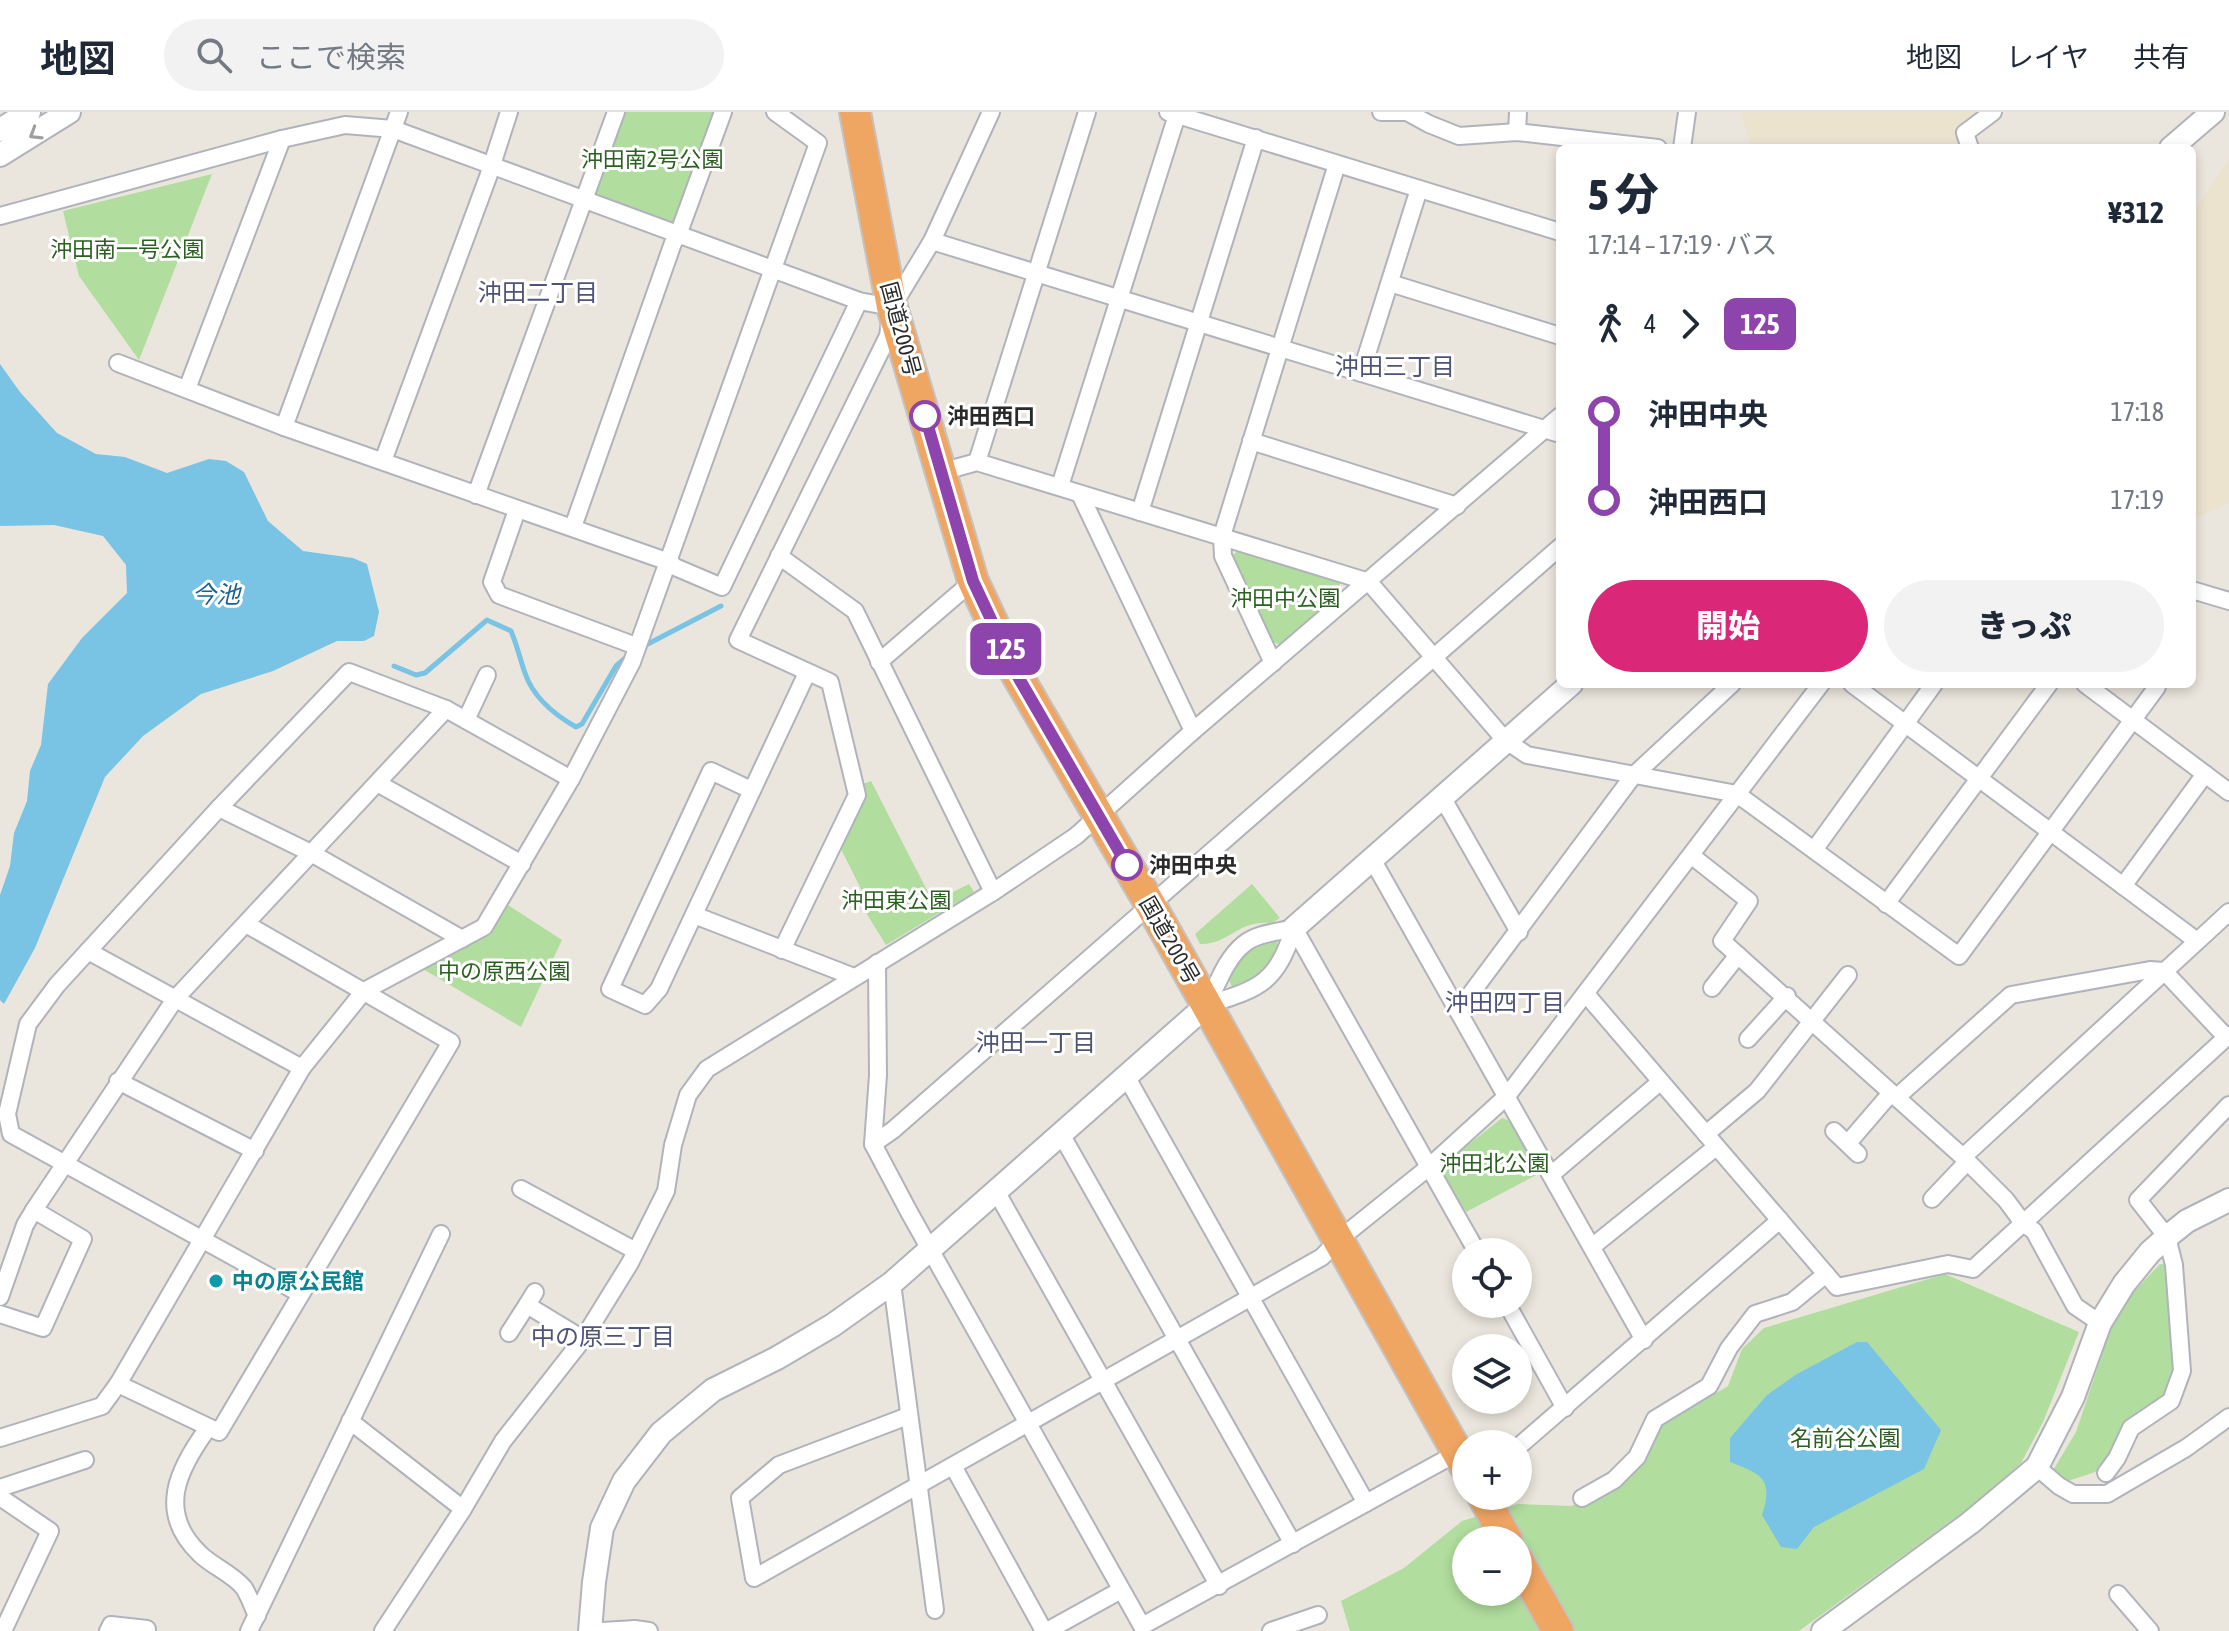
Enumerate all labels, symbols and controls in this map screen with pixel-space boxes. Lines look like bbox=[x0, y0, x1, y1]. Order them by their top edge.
search box bbox=[164, 19, 724, 91]
icon: search bbox=[192, 33, 236, 77]
text: 地図 bbox=[40, 37, 116, 80]
text: ここで検索 bbox=[256, 40, 406, 74]
text: 地図 bbox=[1906, 41, 1962, 73]
text: レイヤ bbox=[2006, 41, 2089, 73]
text: 共有 bbox=[2133, 41, 2189, 73]
one-way arrow bbox=[29, 124, 43, 139]
park label: 沖田南2号公園 bbox=[581, 146, 723, 172]
text: 5 分 bbox=[1588, 169, 1659, 219]
text: ¥312 bbox=[2108, 195, 2164, 229]
text: 17:14 – 17:19 · バス bbox=[1588, 230, 1777, 260]
park label: 沖田南一号公園 bbox=[50, 236, 204, 262]
district label: 沖田二丁目 bbox=[478, 279, 598, 306]
street label: 国道200号 bbox=[876, 279, 926, 379]
icon: walk bbox=[1588, 302, 1632, 346]
icon: forward bbox=[1668, 302, 1712, 346]
text: 125 bbox=[1740, 308, 1780, 340]
text: 4 bbox=[1644, 309, 1656, 339]
district label: 沖田三丁目 bbox=[1335, 353, 1455, 380]
text: 沖田中央 bbox=[1648, 397, 1768, 431]
text: 17:18 bbox=[2110, 397, 2164, 427]
marker: 沖田西口 bbox=[910, 401, 940, 431]
place label: 沖田西口 bbox=[947, 403, 1035, 429]
text: 沖田西口 bbox=[1648, 485, 1768, 519]
text: 17:19 bbox=[2110, 485, 2164, 515]
button: 開始 bbox=[1588, 580, 1868, 672]
button: きっぷ bbox=[1884, 580, 2164, 672]
water label: 今池 bbox=[192, 581, 242, 608]
park label: 沖田中公園 bbox=[1230, 585, 1340, 611]
line badge: 125 bbox=[960, 623, 1052, 675]
text: 125 bbox=[986, 633, 1026, 665]
marker: 沖田中央 bbox=[1112, 850, 1142, 880]
place label: 沖田中央 bbox=[1149, 852, 1237, 878]
park label: 沖田東公園 bbox=[841, 887, 951, 913]
street label: 国道200号 bbox=[1134, 891, 1206, 989]
park label: 中の原西公園 bbox=[438, 958, 570, 984]
district label: 沖田四丁目 bbox=[1445, 989, 1565, 1016]
district label: 沖田一丁目 bbox=[976, 1029, 1096, 1056]
park label: 沖田北公園 bbox=[1439, 1150, 1549, 1176]
map controls bbox=[1452, 1238, 1532, 1606]
button: locate bbox=[1452, 1238, 1532, 1318]
place label: 中の原公民館 bbox=[232, 1268, 364, 1294]
marker: 中の原公民館 bbox=[207, 1272, 225, 1290]
district label: 中の原三丁目 bbox=[531, 1323, 675, 1350]
button: layers bbox=[1452, 1334, 1532, 1414]
park label: 名前谷公園 bbox=[1790, 1425, 1900, 1451]
button: + bbox=[1452, 1430, 1532, 1510]
button: − bbox=[1452, 1526, 1532, 1606]

